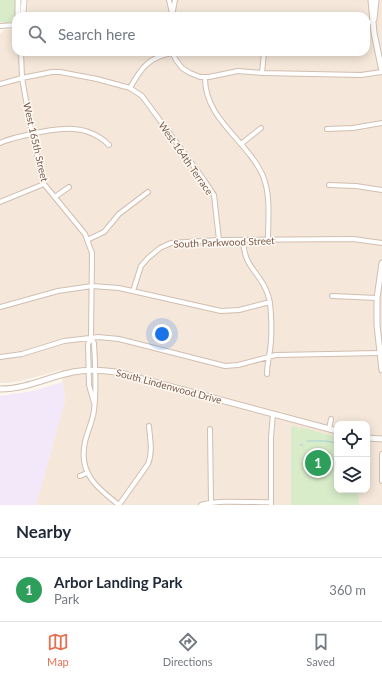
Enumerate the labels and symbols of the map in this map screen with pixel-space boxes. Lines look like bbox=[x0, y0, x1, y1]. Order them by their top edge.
street label: West 165th Street bbox=[21, 101, 51, 183]
street label: West 164th Terrace bbox=[156, 119, 216, 197]
street label: South Parkwood Street bbox=[173, 234, 275, 250]
your location bbox=[152, 324, 172, 344]
street label: South Lindenwood Drive bbox=[115, 366, 223, 406]
pin: 1 bbox=[305, 448, 331, 478]

